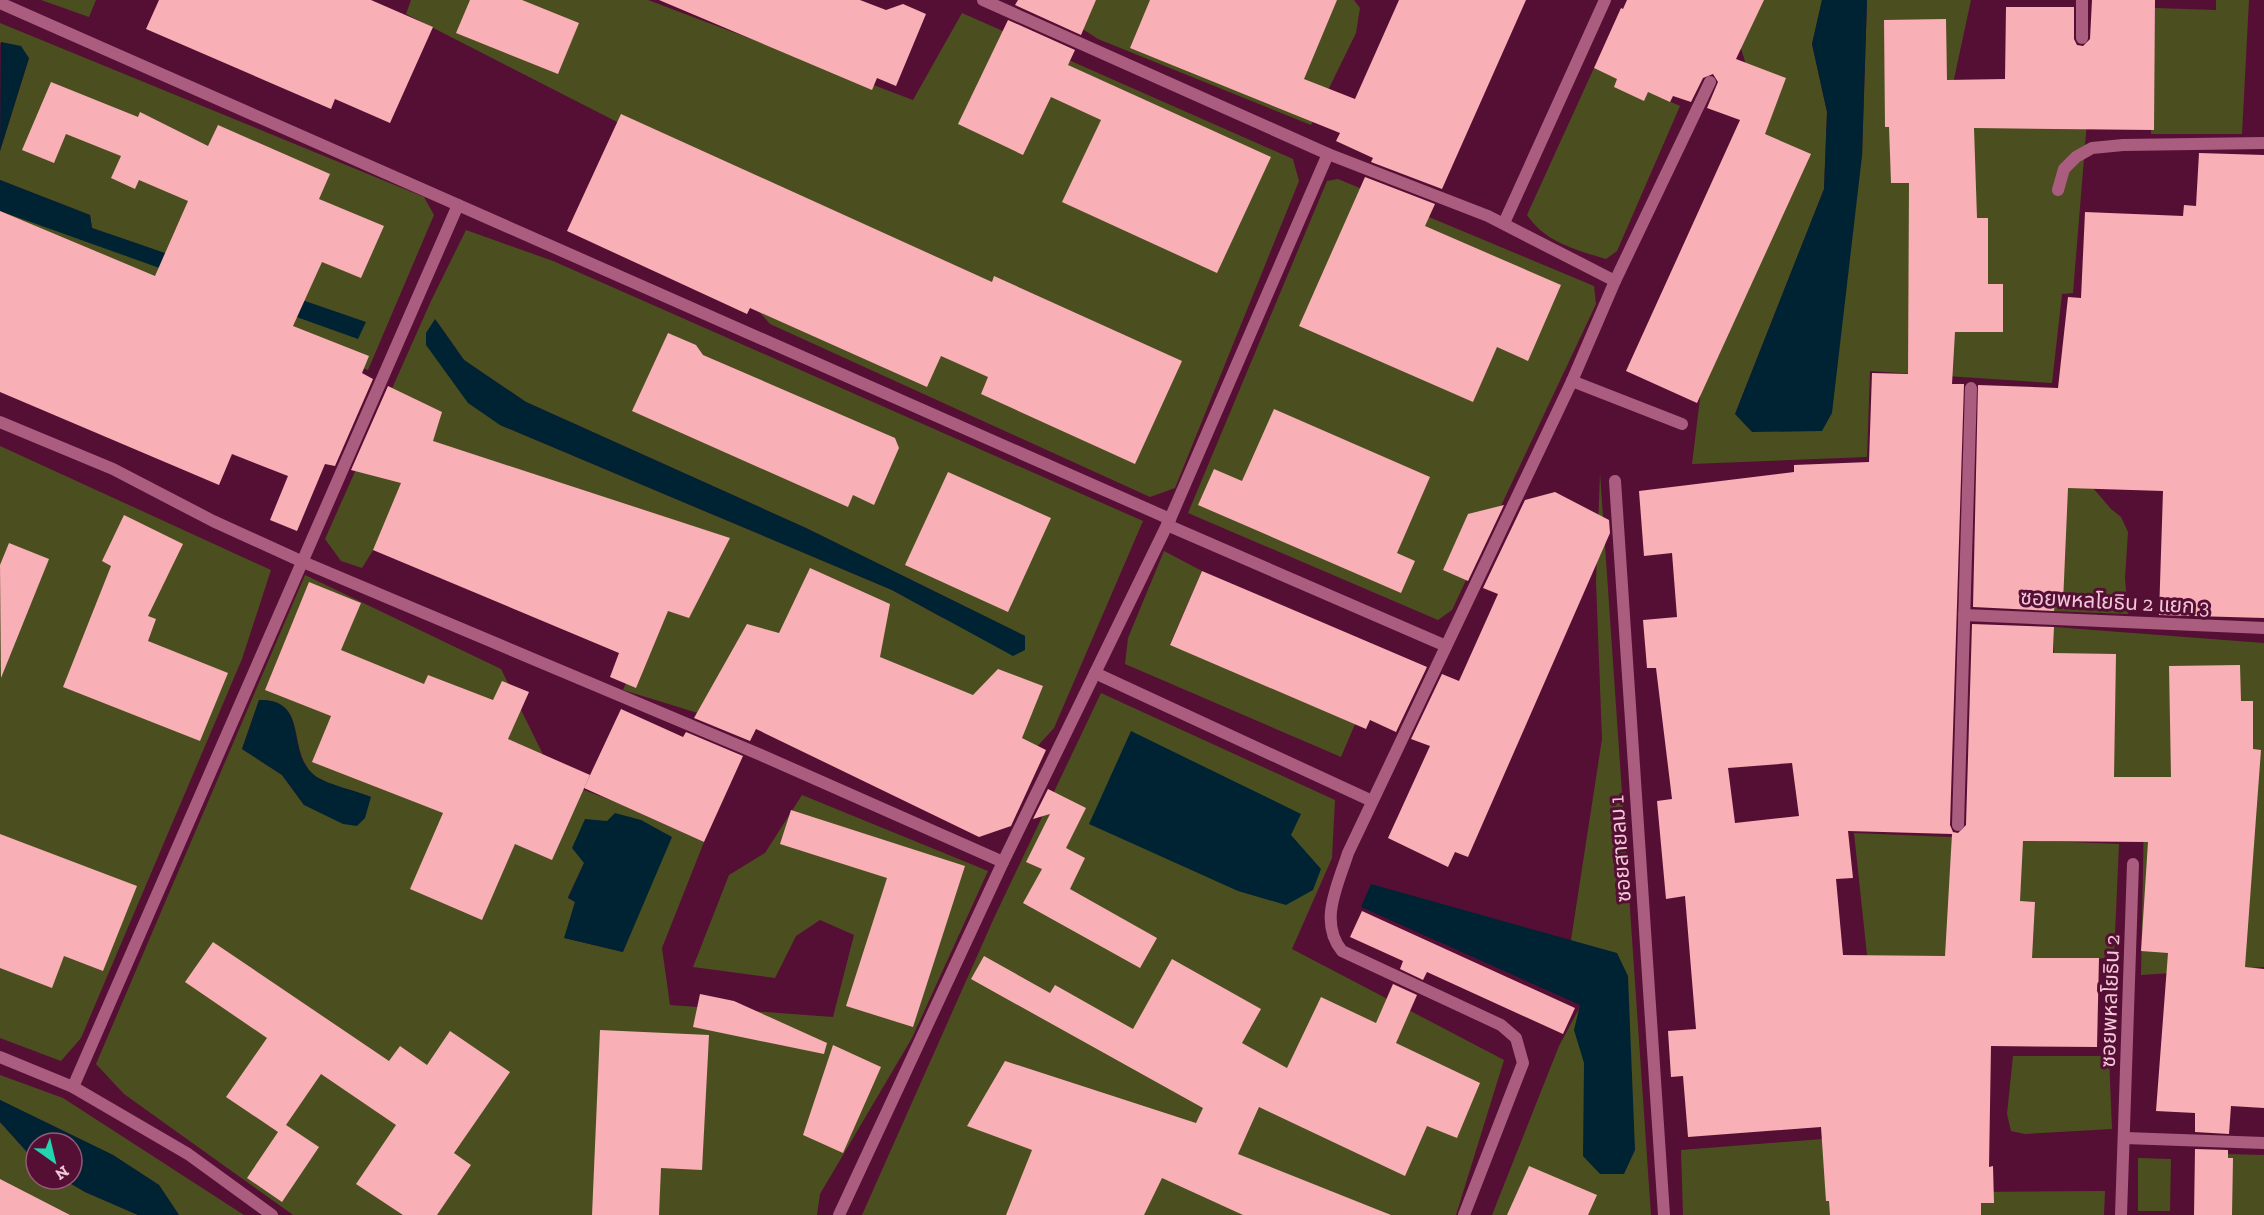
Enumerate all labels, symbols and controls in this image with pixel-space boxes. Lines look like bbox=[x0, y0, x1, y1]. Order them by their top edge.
street label: ซอยพหลโยธิน 2 แยก 3 bbox=[2020, 584, 2210, 619]
street label: ซอยสายลม 1 bbox=[1603, 795, 1636, 903]
street label: ซอยพหลโยธิน 2 bbox=[2095, 934, 2124, 1068]
north arrow bbox=[24, 1131, 84, 1191]
text: N bbox=[52, 1162, 72, 1184]

